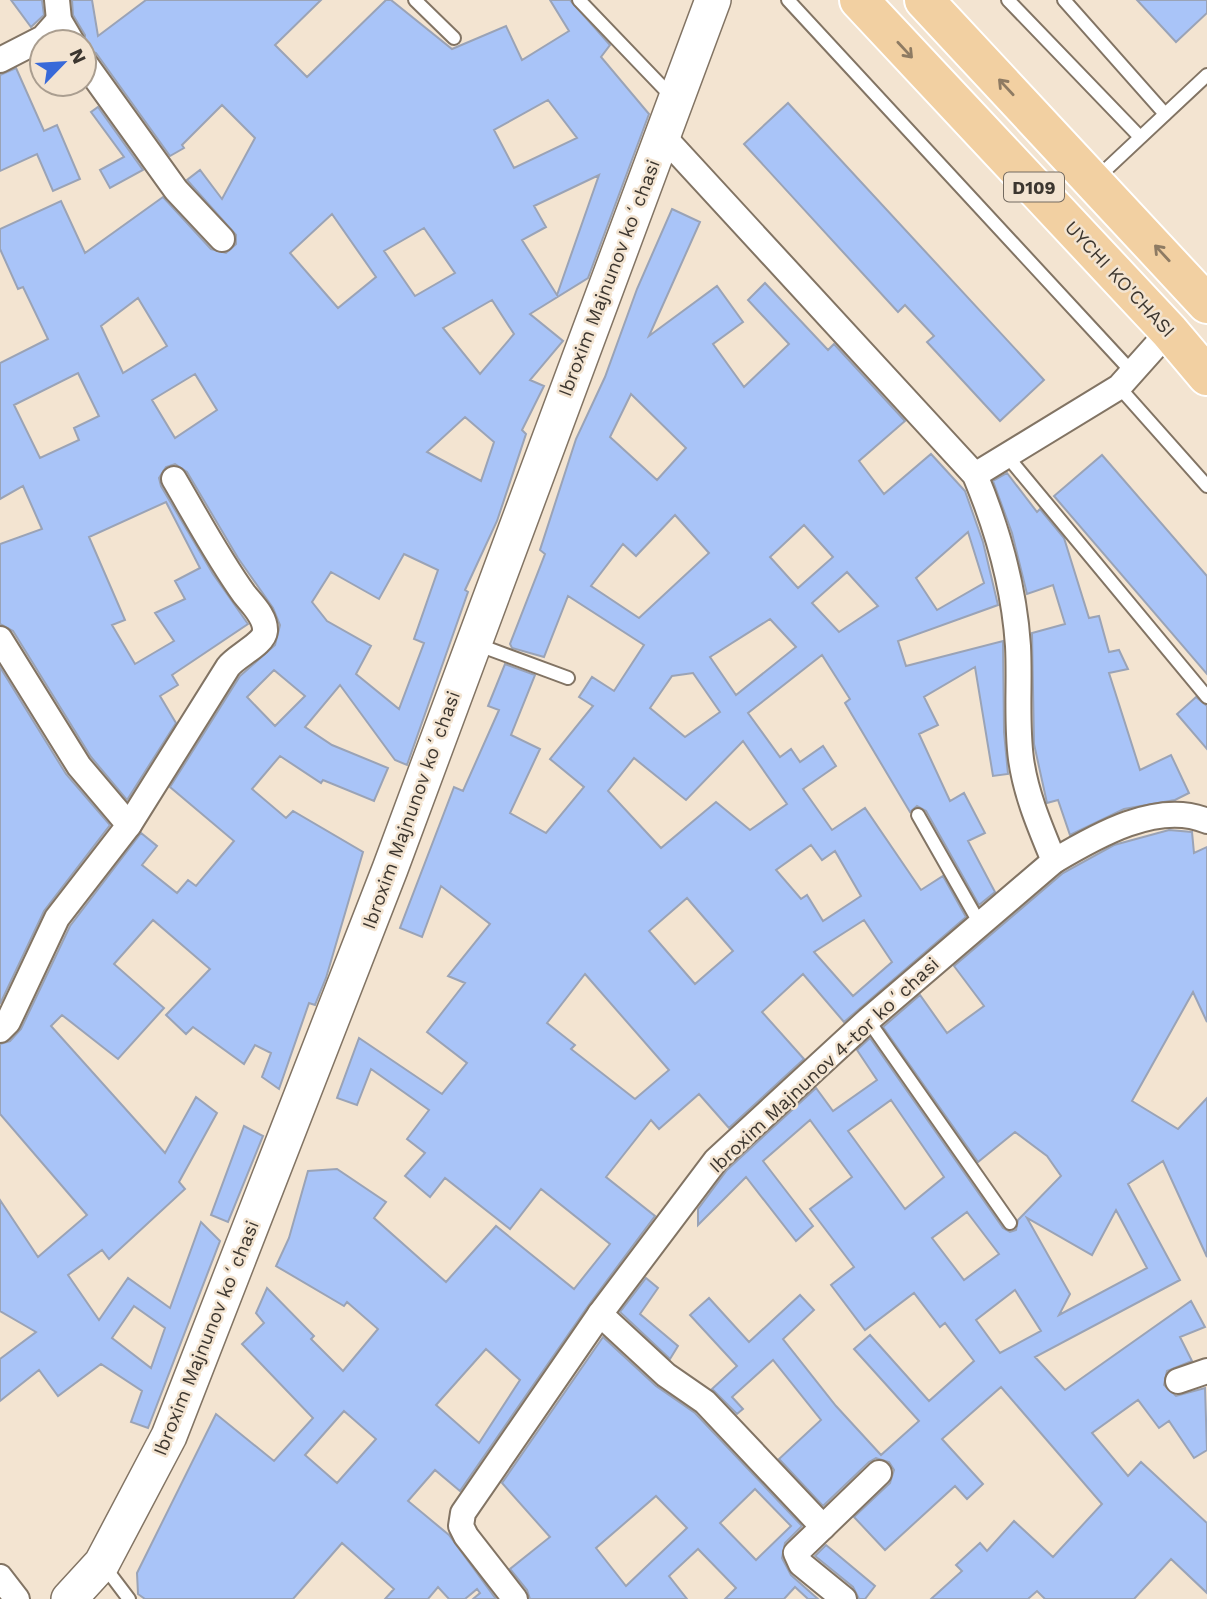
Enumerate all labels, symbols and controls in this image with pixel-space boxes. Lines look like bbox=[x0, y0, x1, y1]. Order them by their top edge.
north arrow bbox=[28, 28, 98, 98]
one-way arrow bbox=[897, 41, 914, 58]
text: N bbox=[65, 45, 91, 67]
one-way arrow bbox=[998, 78, 1014, 96]
street label: Ibroxim Majnunov koʻchasi bbox=[553, 156, 665, 400]
road number: D109 bbox=[1004, 172, 1064, 202]
street label: UYCHI KO'CHASI bbox=[1060, 216, 1180, 342]
one-way arrow bbox=[1154, 244, 1170, 262]
street label: Ibroxim Majnunov koʻchasi bbox=[357, 688, 465, 932]
street label: Ibroxim Majnunov 4-tor koʻchasi bbox=[704, 952, 944, 1178]
street label: Ibroxim Majnunov koʻchasi bbox=[148, 1217, 264, 1459]

